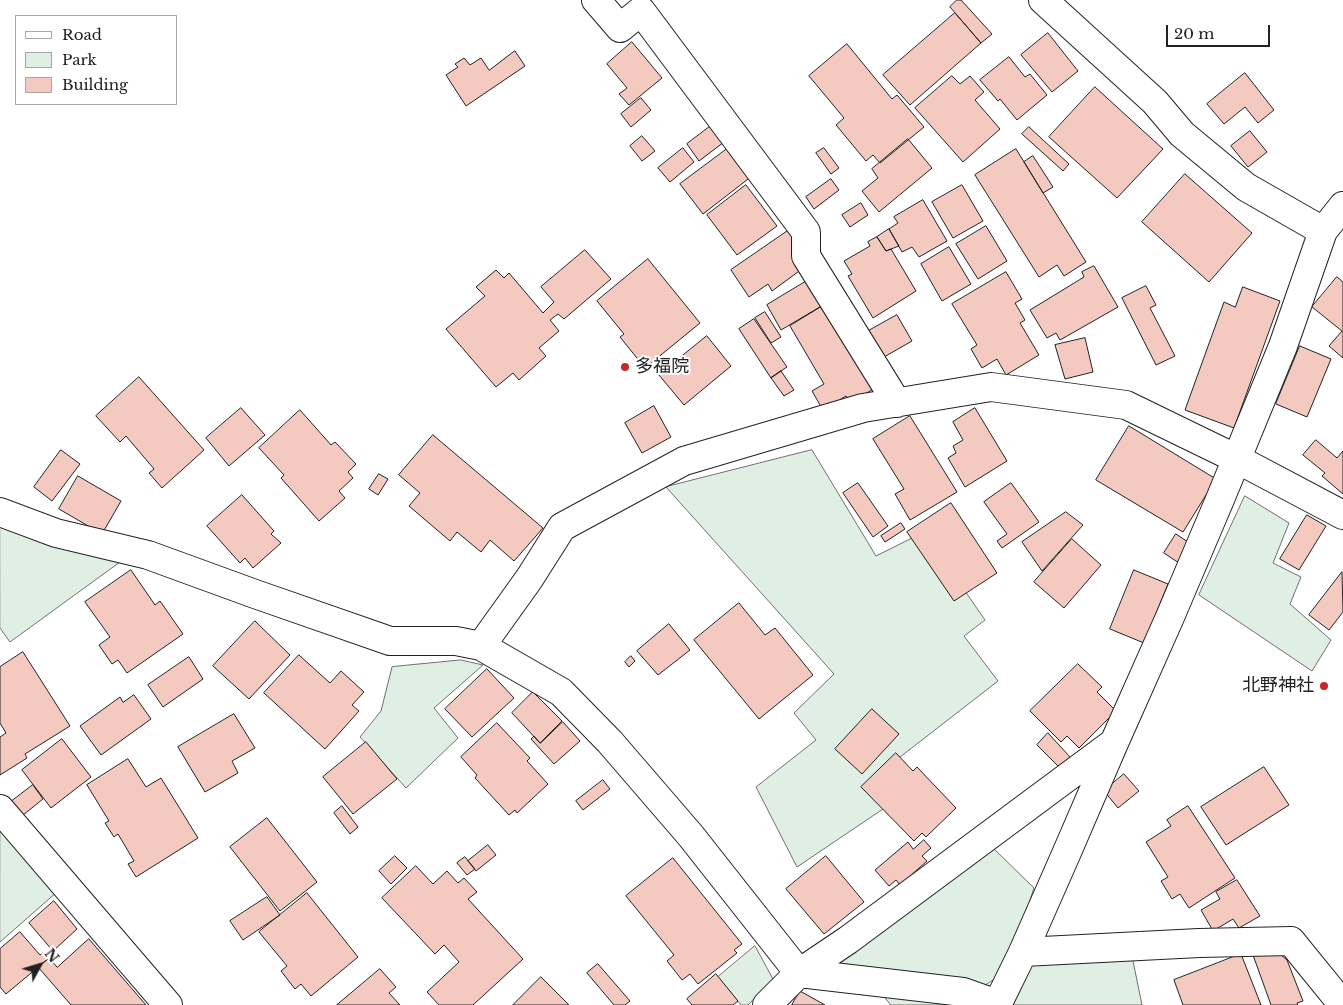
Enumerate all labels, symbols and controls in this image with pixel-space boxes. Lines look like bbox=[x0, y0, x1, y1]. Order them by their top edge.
legend bbox=[15, 15, 178, 105]
scale bar bbox=[1168, 15, 1272, 47]
text: 20 m bbox=[1174, 24, 1214, 43]
text: Road bbox=[62, 25, 102, 44]
text: Park bbox=[62, 50, 97, 69]
text: Building bbox=[62, 75, 128, 94]
place label: 多福院 bbox=[635, 356, 689, 378]
marker: 多福院 bbox=[619, 361, 631, 373]
place label: 北野神社 bbox=[1242, 675, 1314, 697]
marker: 北野神社 bbox=[1318, 680, 1330, 692]
north arrow bbox=[15, 940, 65, 990]
text: N bbox=[41, 945, 63, 966]

